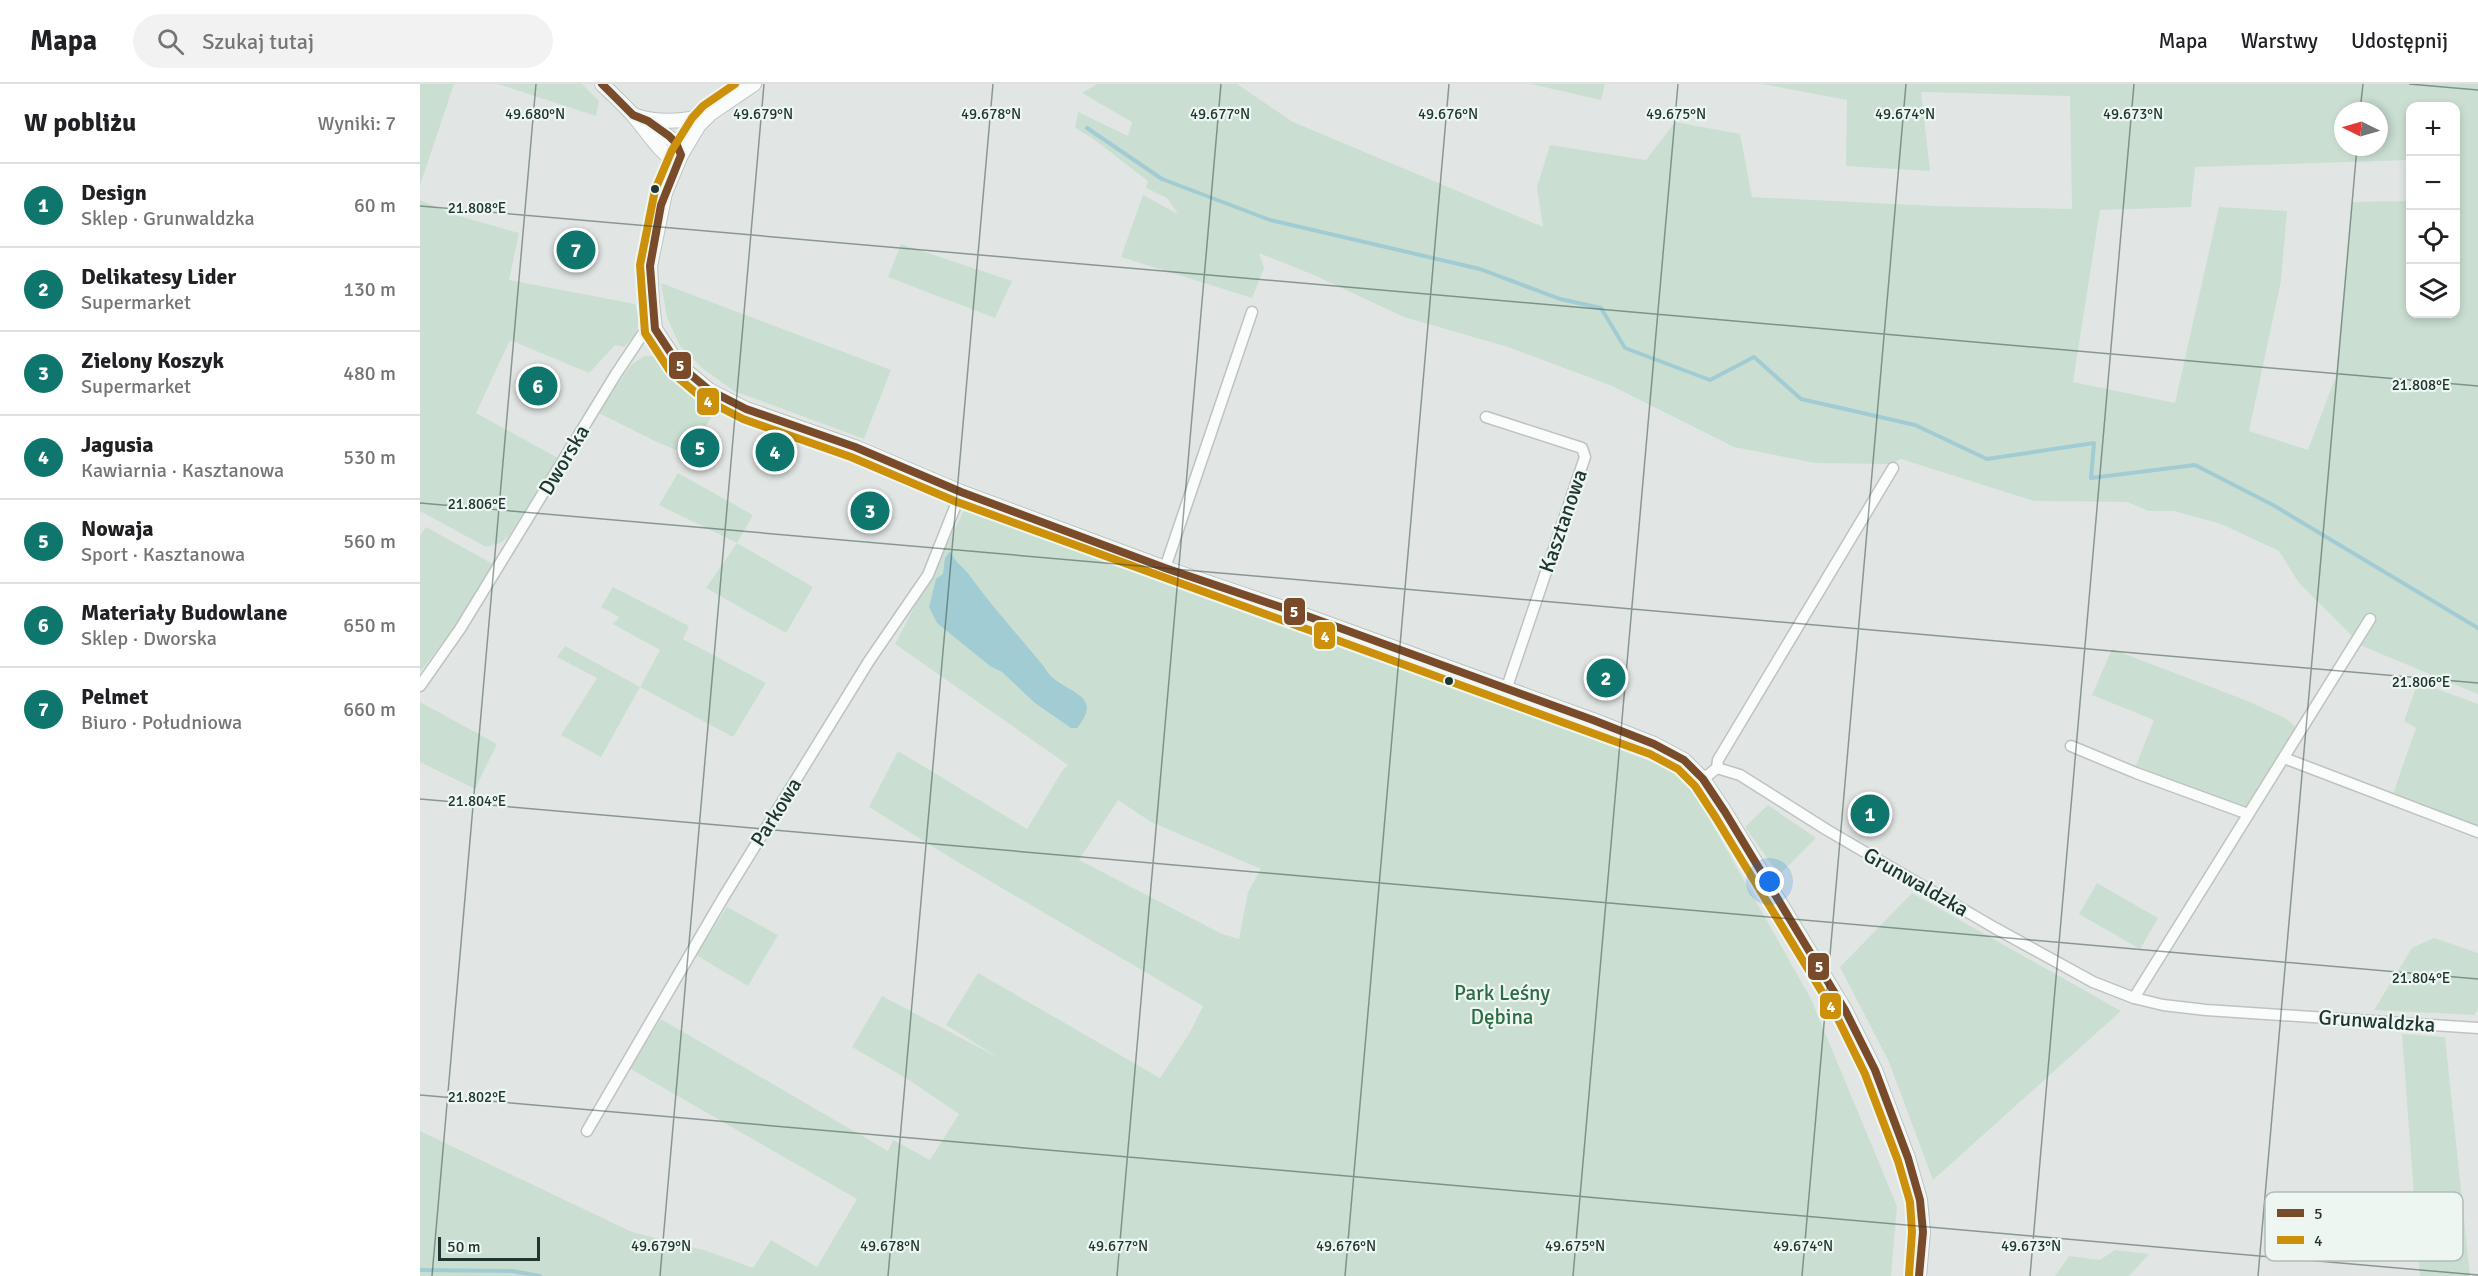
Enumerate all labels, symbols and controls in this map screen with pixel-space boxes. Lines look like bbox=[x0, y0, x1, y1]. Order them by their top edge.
search box bbox=[133, 14, 553, 68]
text: Mapa bbox=[30, 24, 97, 58]
icon: search bbox=[154, 25, 187, 58]
text: Szukaj tutaj bbox=[202, 28, 314, 55]
text: Mapa bbox=[2158, 28, 2208, 54]
text: Warstwy bbox=[2241, 28, 2318, 54]
text: Udostępnij bbox=[2351, 28, 2448, 54]
north arrow bbox=[2334, 102, 2388, 156]
map controls bbox=[2406, 102, 2460, 318]
button: + bbox=[2406, 102, 2460, 156]
text: 49.680°N bbox=[505, 105, 565, 123]
text: 49.679°N bbox=[733, 105, 793, 123]
text: 49.678°N bbox=[961, 105, 1021, 123]
text: 49.677°N bbox=[1190, 105, 1250, 123]
text: 49.676°N bbox=[1418, 105, 1478, 123]
text: 49.675°N bbox=[1646, 105, 1706, 123]
text: 49.674°N bbox=[1875, 105, 1935, 123]
text: 49.673°N bbox=[2103, 105, 2163, 123]
text: W pobliżu bbox=[24, 107, 136, 139]
text: Wyniki: 7 bbox=[317, 111, 396, 136]
button: − bbox=[2406, 156, 2460, 210]
text: Design bbox=[81, 179, 147, 206]
unlabelled marker bbox=[649, 183, 661, 195]
text: 1 bbox=[38, 193, 49, 218]
text: 60 m bbox=[354, 193, 396, 218]
text: 21.808°E bbox=[448, 199, 506, 217]
text: Sklep · Grunwaldzka bbox=[81, 206, 255, 231]
button: locate bbox=[2406, 210, 2460, 264]
pin: 7 bbox=[556, 228, 596, 272]
text: Delikatesy Lider bbox=[81, 263, 236, 290]
button: layers bbox=[2406, 264, 2460, 318]
text: 2 bbox=[38, 277, 49, 302]
text: 130 m bbox=[343, 277, 396, 302]
text: Supermarket bbox=[81, 290, 191, 315]
text: Zielony Koszyk bbox=[81, 347, 224, 374]
line badge: 5 bbox=[668, 351, 692, 380]
text: 5 bbox=[676, 356, 684, 376]
text: 3 bbox=[38, 361, 49, 386]
text: 480 m bbox=[343, 361, 396, 386]
pin: 6 bbox=[518, 364, 558, 408]
text: Supermarket bbox=[81, 374, 191, 399]
text: 21.808°E bbox=[2392, 376, 2450, 394]
line badge: 4 bbox=[696, 387, 720, 416]
text: 4 bbox=[704, 392, 713, 412]
street label: Dworska bbox=[533, 420, 595, 500]
pin: 5 bbox=[680, 426, 720, 470]
pin: 4 bbox=[756, 430, 794, 475]
text: Jagusia bbox=[81, 431, 154, 458]
text: 4 bbox=[38, 445, 49, 470]
text: 530 m bbox=[343, 445, 396, 470]
text: Kawiarnia · Kasztanowa bbox=[81, 458, 284, 483]
street label: Kasztanowa bbox=[1533, 466, 1593, 576]
pin: 3 bbox=[850, 488, 890, 534]
text: 21.806°E bbox=[448, 495, 506, 513]
text: Nowaja bbox=[81, 515, 154, 542]
text: 5 bbox=[38, 529, 49, 554]
text: 560 m bbox=[343, 529, 396, 554]
text: Sport · Kasztanowa bbox=[81, 542, 245, 567]
line badge: 5 bbox=[1283, 597, 1306, 626]
text: Materiały Budowlane bbox=[81, 599, 287, 626]
text: 5 bbox=[1290, 602, 1298, 622]
text: 6 bbox=[38, 613, 49, 638]
text: 650 m bbox=[343, 613, 396, 638]
line badge: 4 bbox=[1313, 621, 1336, 650]
text: Sklep · Dworska bbox=[81, 626, 217, 651]
text: 4 bbox=[1321, 627, 1330, 647]
pin: 2 bbox=[1586, 656, 1626, 700]
text: 21.806°E bbox=[2392, 673, 2450, 691]
unlabelled marker bbox=[1443, 675, 1455, 687]
text: Pelmet bbox=[81, 683, 148, 710]
text: 7 bbox=[38, 697, 49, 722]
text: 660 m bbox=[343, 697, 396, 722]
text: Biuro · Południowa bbox=[81, 710, 242, 735]
street label: Parkowa bbox=[745, 773, 807, 851]
text: 21.804°E bbox=[448, 792, 506, 810]
pin: 1 bbox=[1850, 792, 1890, 836]
street label: Grunwaldzka bbox=[1859, 841, 1973, 923]
your location bbox=[1755, 867, 1784, 896]
line badge: 5 bbox=[1807, 952, 1830, 981]
text: 5 bbox=[1815, 957, 1823, 977]
text: 21.804°E bbox=[2392, 969, 2450, 987]
park label: Park Leśny Dębina bbox=[1454, 980, 1550, 1030]
line badge: 4 bbox=[1819, 992, 1842, 1020]
text: 4 bbox=[1827, 997, 1836, 1017]
street label: Grunwaldzka bbox=[2318, 1004, 2436, 1038]
text: 21.802°E bbox=[448, 1088, 506, 1106]
legend bbox=[2265, 1192, 2463, 1261]
text: 5 bbox=[2314, 1204, 2323, 1224]
text: 4 bbox=[2314, 1231, 2323, 1251]
scale bar bbox=[438, 1234, 540, 1262]
text: 50 m bbox=[447, 1237, 481, 1257]
text: 49.679°N bbox=[631, 1237, 691, 1255]
text: 49.678°N bbox=[860, 1237, 920, 1255]
text: 49.677°N bbox=[1088, 1237, 1148, 1255]
text: 49.676°N bbox=[1316, 1237, 1376, 1255]
text: 49.675°N bbox=[1545, 1237, 1605, 1255]
text: 49.674°N bbox=[1773, 1237, 1833, 1255]
text: 49.673°N bbox=[2001, 1237, 2061, 1255]

